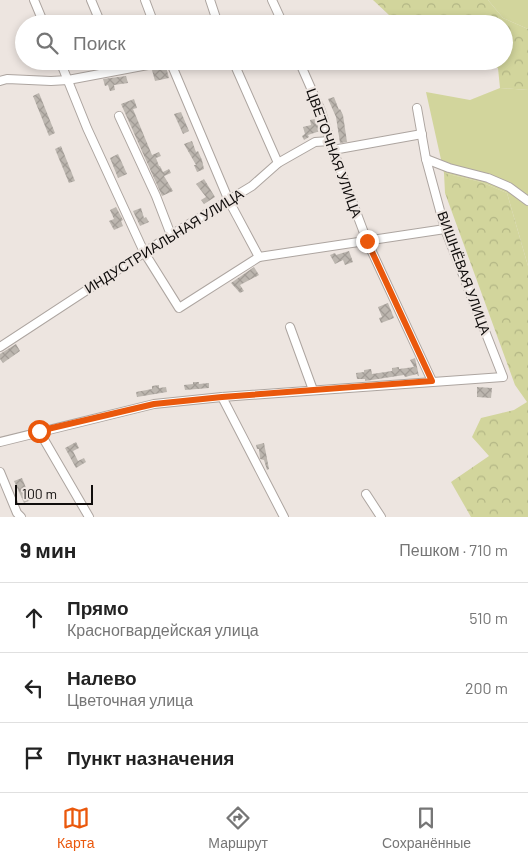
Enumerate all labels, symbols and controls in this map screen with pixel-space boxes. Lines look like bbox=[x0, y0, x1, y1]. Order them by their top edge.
search box bbox=[15, 15, 513, 70]
icon: search bbox=[33, 29, 61, 57]
text: Поиск bbox=[73, 31, 126, 54]
street label: ЦВЕТОЧНАЯ УЛИЦА bbox=[303, 86, 366, 221]
street label: ИНДУСТРИАЛЬНАЯ УЛИЦА bbox=[81, 184, 247, 297]
street label: ВИШНЁВАЯ УЛИЦА bbox=[434, 209, 495, 338]
route end bbox=[356, 230, 379, 253]
route start bbox=[28, 420, 51, 443]
scale bar bbox=[15, 482, 92, 505]
text: 100 m bbox=[22, 485, 57, 502]
text: 9 мин bbox=[20, 537, 76, 562]
text: Пешком · 710 m bbox=[399, 540, 508, 559]
text: Прямо bbox=[67, 596, 129, 619]
icon: ahead bbox=[20, 604, 48, 632]
text: 510 m bbox=[469, 608, 508, 627]
text: Красногвардейская улица bbox=[67, 620, 259, 639]
text: Налево bbox=[67, 666, 137, 689]
icon: left bbox=[20, 674, 48, 702]
text: 200 m bbox=[465, 678, 508, 697]
text: Цветочная улица bbox=[67, 690, 193, 709]
icon: arrive bbox=[20, 744, 48, 772]
text: Пункт назначения bbox=[67, 746, 234, 769]
tab: Карта bbox=[57, 804, 94, 851]
tab: Маршрут bbox=[208, 804, 268, 851]
tab: Сохранённые bbox=[382, 804, 471, 851]

